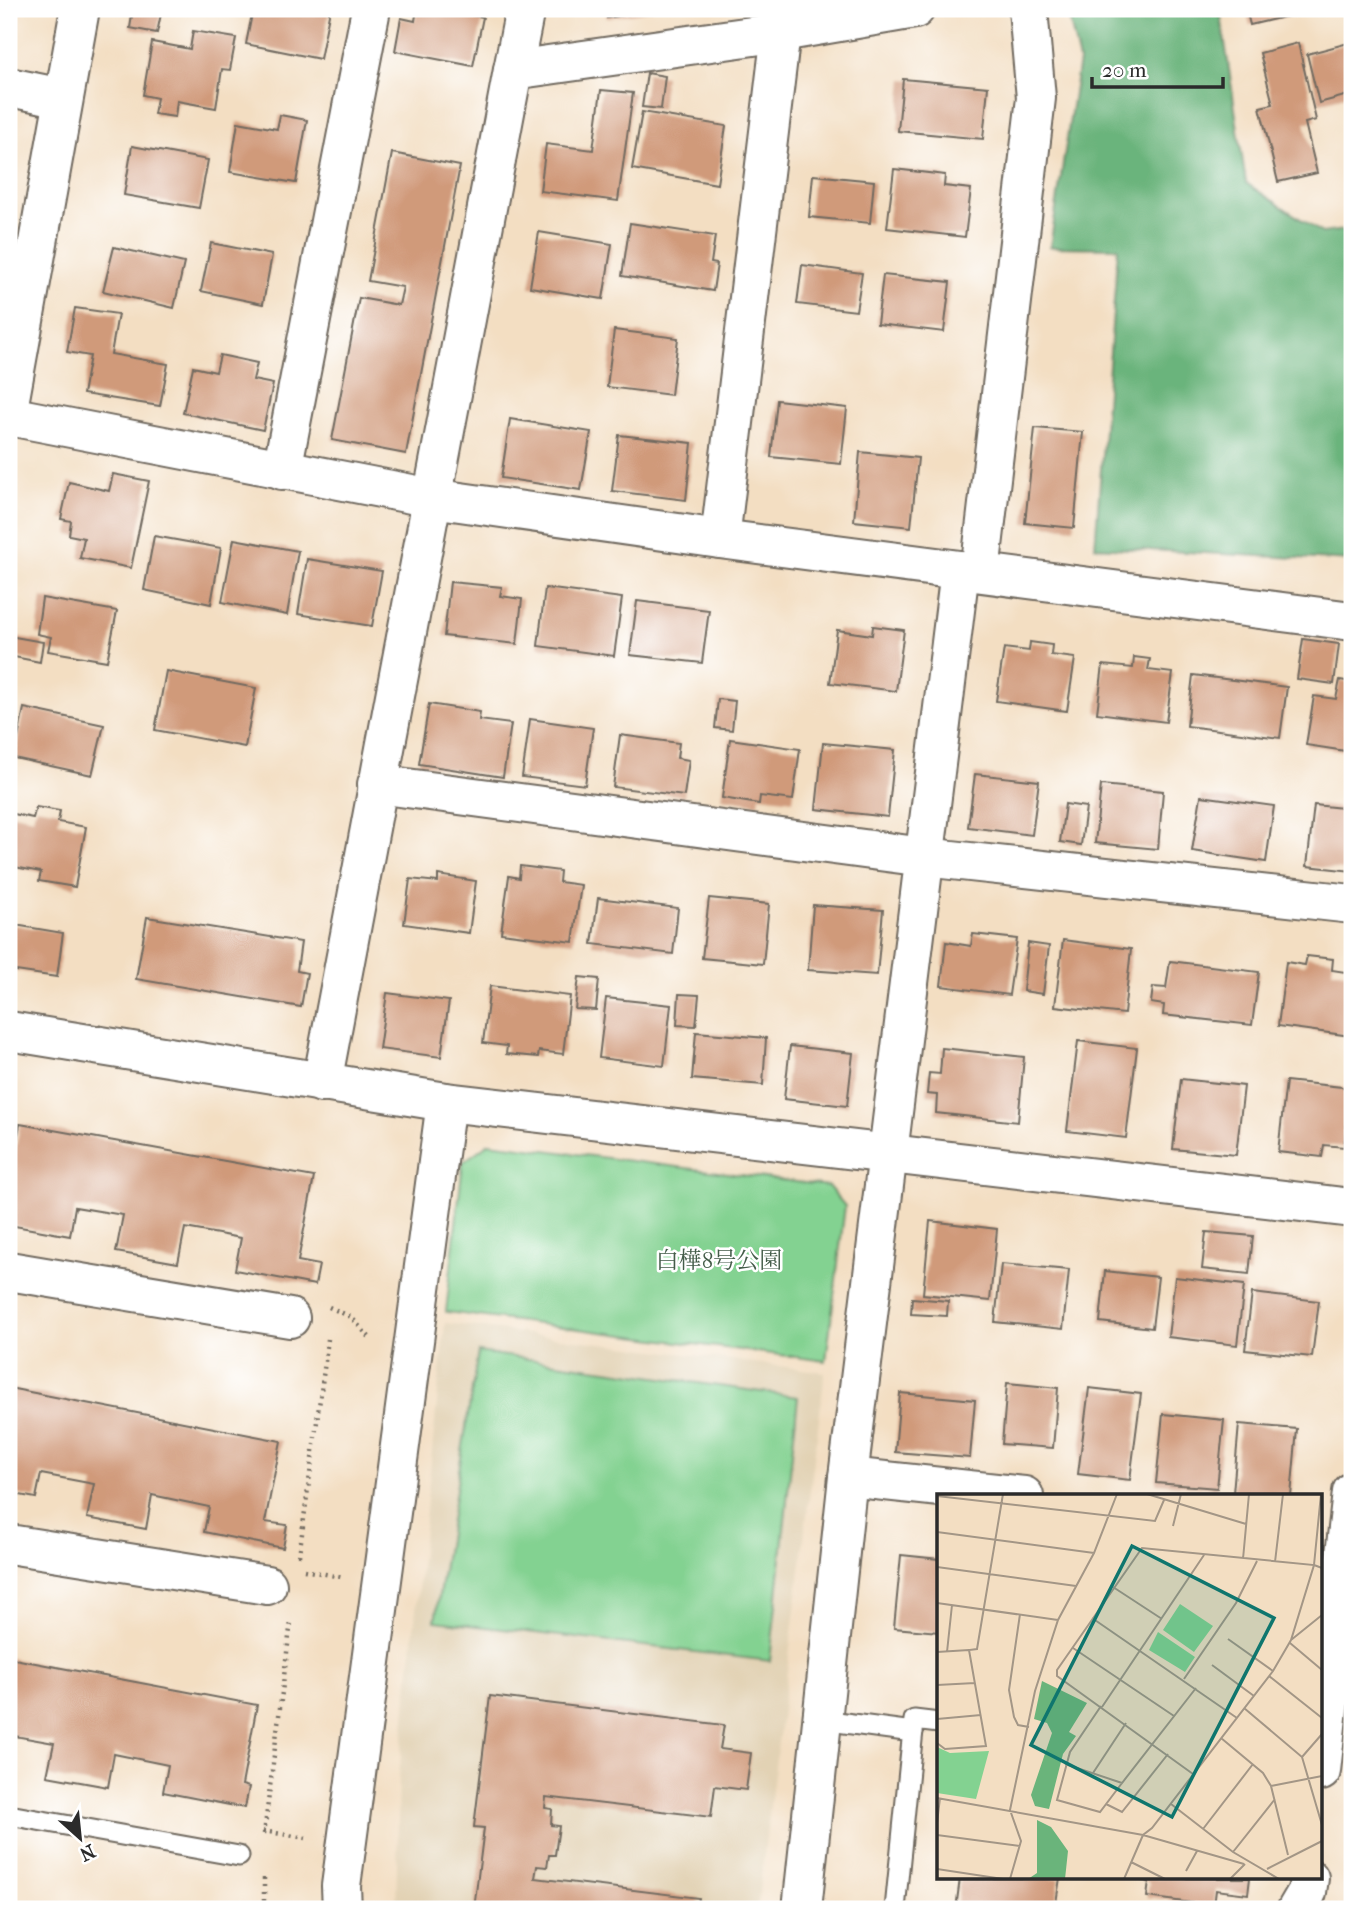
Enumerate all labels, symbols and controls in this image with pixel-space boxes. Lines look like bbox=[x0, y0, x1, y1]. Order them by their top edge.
scale bar bbox=[1092, 46, 1223, 90]
text: 20 m bbox=[1102, 58, 1147, 82]
park label: 白樺8号公園 bbox=[656, 1247, 782, 1274]
inset map bbox=[937, 1494, 1322, 1880]
north arrow bbox=[46, 1802, 116, 1872]
text: N bbox=[75, 1839, 99, 1866]

